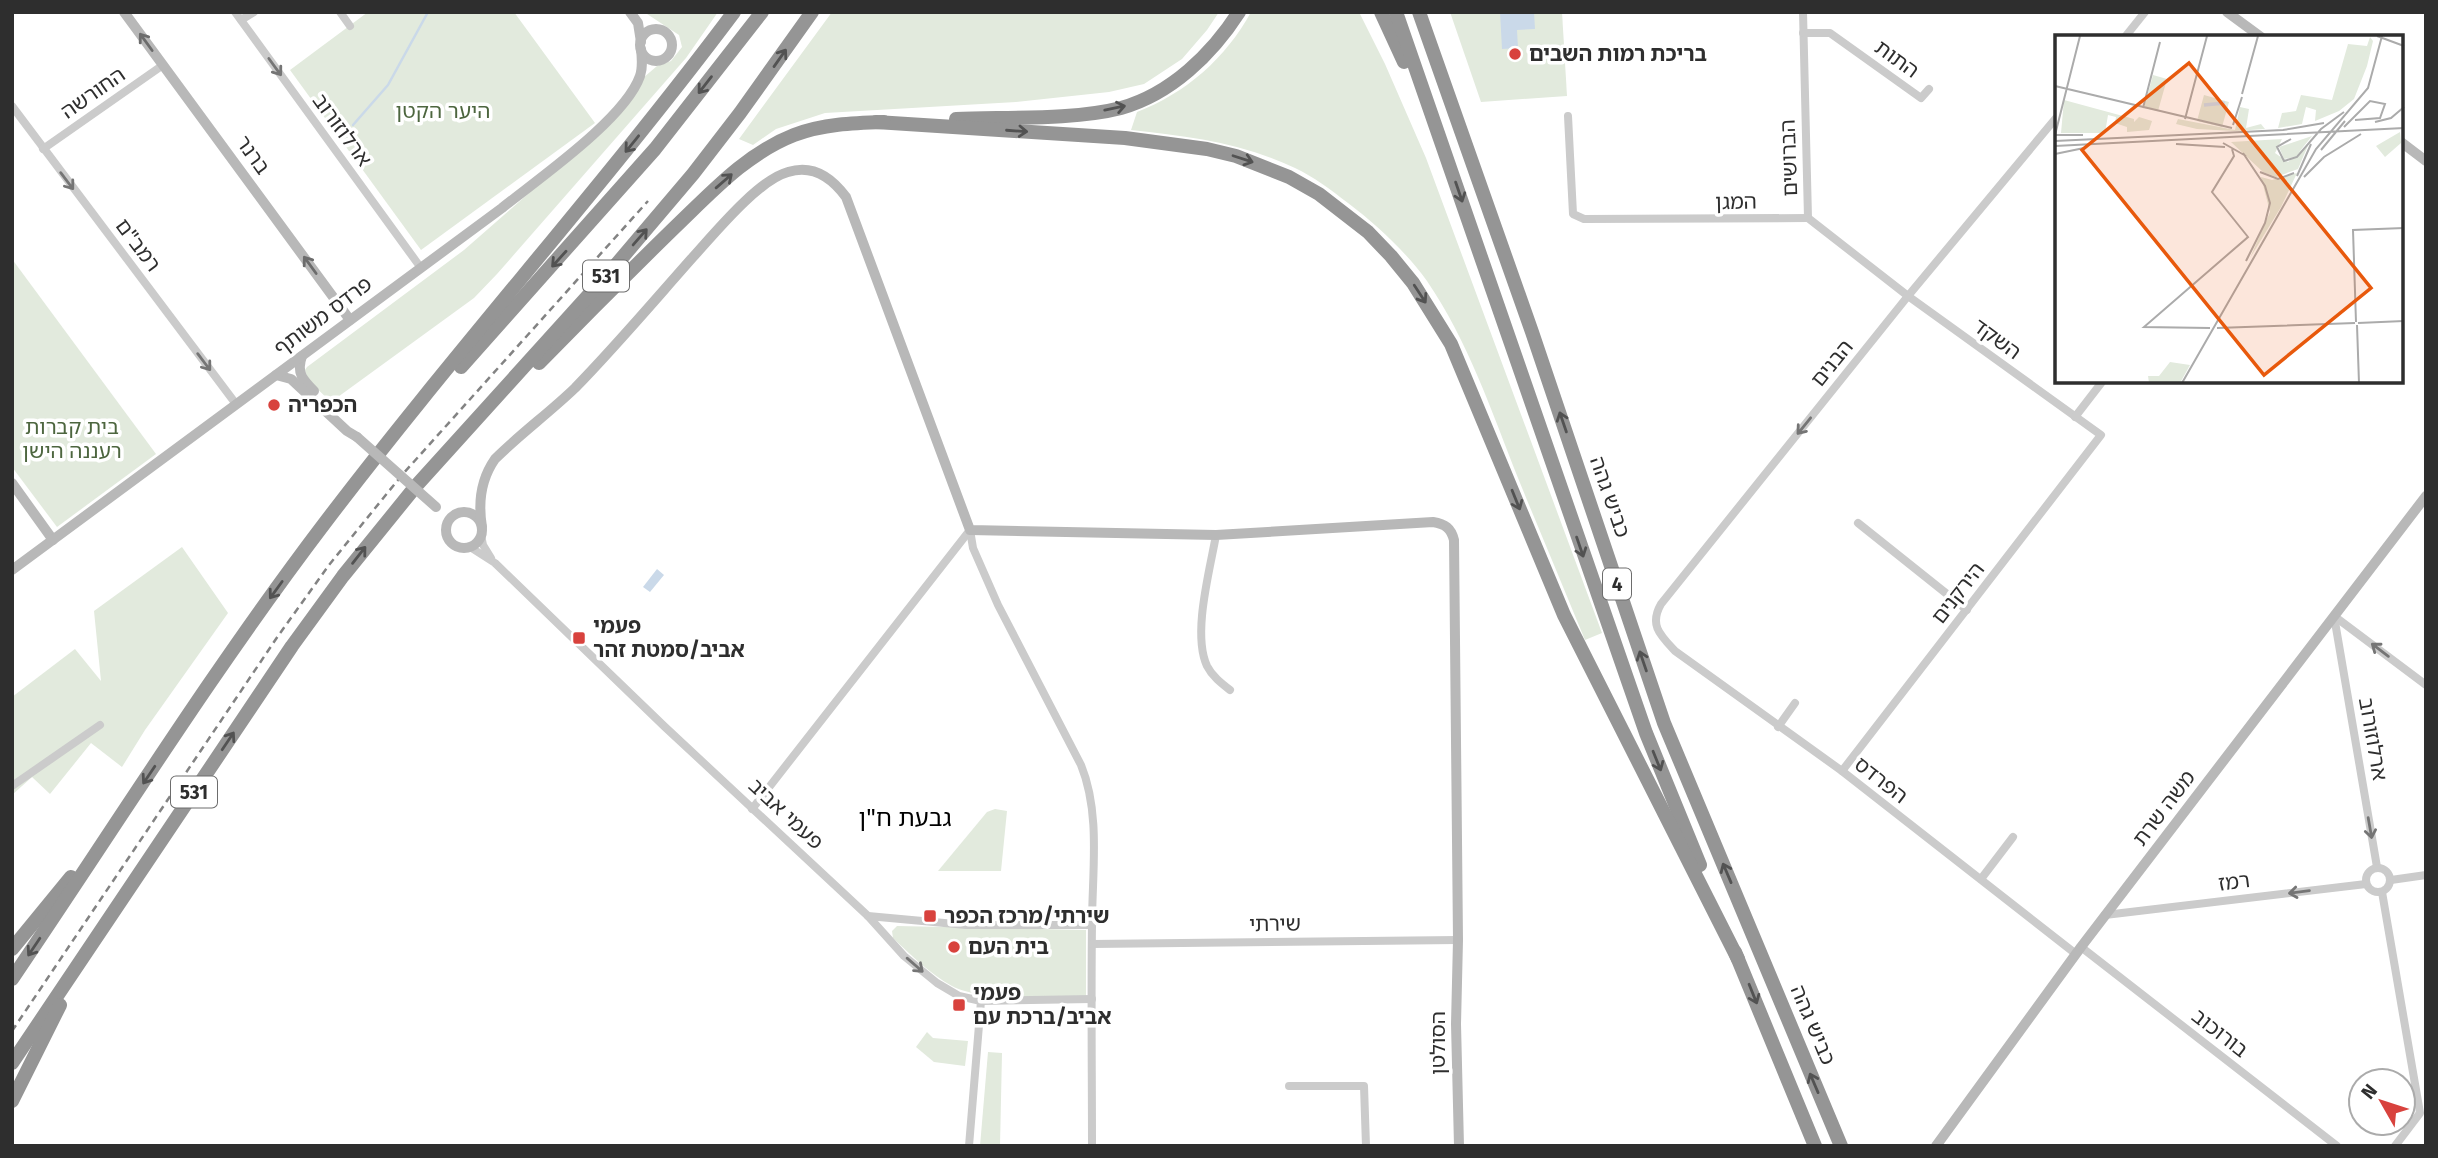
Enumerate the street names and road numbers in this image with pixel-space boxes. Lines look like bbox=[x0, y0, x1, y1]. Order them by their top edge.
street label: התות bbox=[1870, 34, 1924, 84]
street label: החורשה bbox=[56, 62, 130, 124]
street label: ארלוזורוב bbox=[307, 88, 377, 172]
street label: הברושים bbox=[1775, 119, 1803, 197]
street label: ברנר bbox=[230, 131, 276, 179]
street label: המגן bbox=[1715, 189, 1757, 215]
street label: רמב"ם bbox=[110, 213, 166, 277]
road number: 531 bbox=[583, 260, 629, 292]
street label: פרדס משותף bbox=[269, 271, 377, 361]
street label: השקד bbox=[1968, 313, 2026, 365]
street label: הבנים bbox=[1805, 334, 1859, 392]
street label: כביש גהה bbox=[1584, 453, 1636, 541]
street label: הירקנים bbox=[1926, 557, 1990, 629]
road number: 4 bbox=[1603, 568, 1631, 600]
street label: ארלוזורוב bbox=[2353, 695, 2393, 783]
street label: הפרדס bbox=[1849, 751, 1913, 809]
street label: משה שרת bbox=[2127, 765, 2201, 851]
street label: פעמי אביב bbox=[743, 773, 829, 855]
road number: 531 bbox=[171, 776, 217, 807]
street label: רמז bbox=[2217, 867, 2251, 897]
street label: שירתי bbox=[1249, 911, 1301, 937]
street label: כביש גהה bbox=[1785, 981, 1841, 1069]
street label: בורוכוב bbox=[2187, 1003, 2253, 1063]
street label: הסולטן bbox=[1425, 1011, 1451, 1075]

